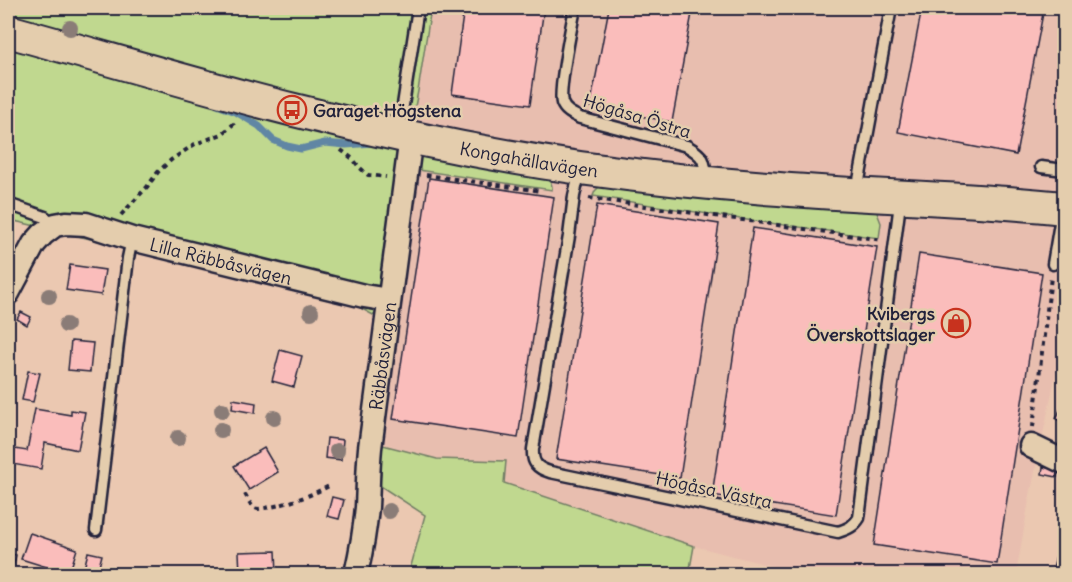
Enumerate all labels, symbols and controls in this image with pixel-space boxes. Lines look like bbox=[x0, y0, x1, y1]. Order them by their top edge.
street label: Högåsa Östra bbox=[580, 89, 694, 143]
bus stop icon: Garaget Högstena bbox=[276, 94, 308, 126]
place label: Garaget Högstena bbox=[313, 99, 461, 122]
street label: Kongahällavägen bbox=[458, 136, 600, 182]
street label: Lilla Räbbåsvägen bbox=[147, 232, 294, 289]
street label: Räbbåsvägen bbox=[364, 300, 401, 412]
place label: Kvibergs Överskottslager bbox=[806, 302, 936, 346]
shop icon: Kvibergs Överskottslager bbox=[940, 307, 972, 339]
street label: Högåsa Västra bbox=[654, 466, 774, 514]

